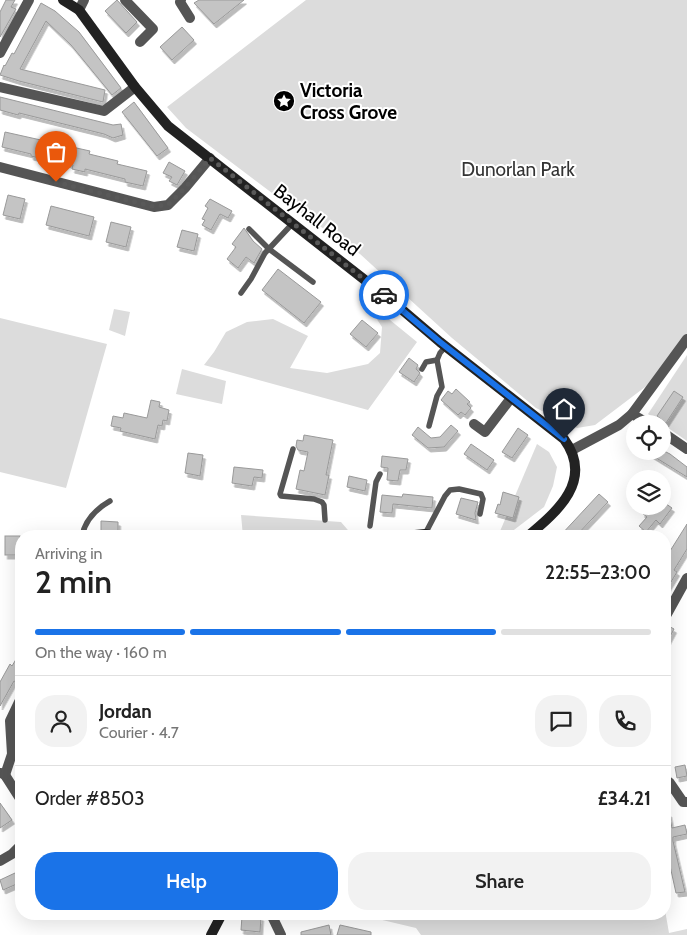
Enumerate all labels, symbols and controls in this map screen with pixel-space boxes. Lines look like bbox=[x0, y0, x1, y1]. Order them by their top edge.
place label: Victoria Cross Grove bbox=[300, 79, 397, 124]
place icon: Victoria Cross Grove bbox=[272, 89, 296, 113]
pin bbox=[35, 131, 77, 182]
icon: bag bbox=[42, 138, 70, 166]
park label: Dunorlan Park bbox=[461, 158, 575, 181]
street label: Bayhall Road bbox=[269, 179, 365, 261]
courier bbox=[359, 270, 409, 320]
icon: car bbox=[370, 281, 398, 309]
pin bbox=[543, 388, 585, 439]
icon: home bbox=[550, 395, 578, 423]
map controls bbox=[626, 415, 671, 515]
button: locate bbox=[626, 415, 671, 460]
button: layers bbox=[626, 470, 671, 515]
text: Arriving in bbox=[35, 544, 102, 563]
text: 22:55–23:00 bbox=[545, 561, 651, 584]
text: 2 min bbox=[35, 562, 112, 601]
text: On the way · 160 m bbox=[35, 643, 167, 662]
button: person bbox=[35, 695, 87, 747]
button: chat bbox=[535, 695, 587, 747]
button: phone bbox=[599, 695, 651, 747]
text: Jordan bbox=[99, 700, 152, 723]
text: Courier · 4.7 bbox=[99, 723, 179, 742]
text: Order #8503 bbox=[35, 787, 145, 810]
text: £34.21 bbox=[598, 787, 651, 810]
button: Help bbox=[35, 852, 338, 910]
button: Share bbox=[348, 852, 651, 910]

